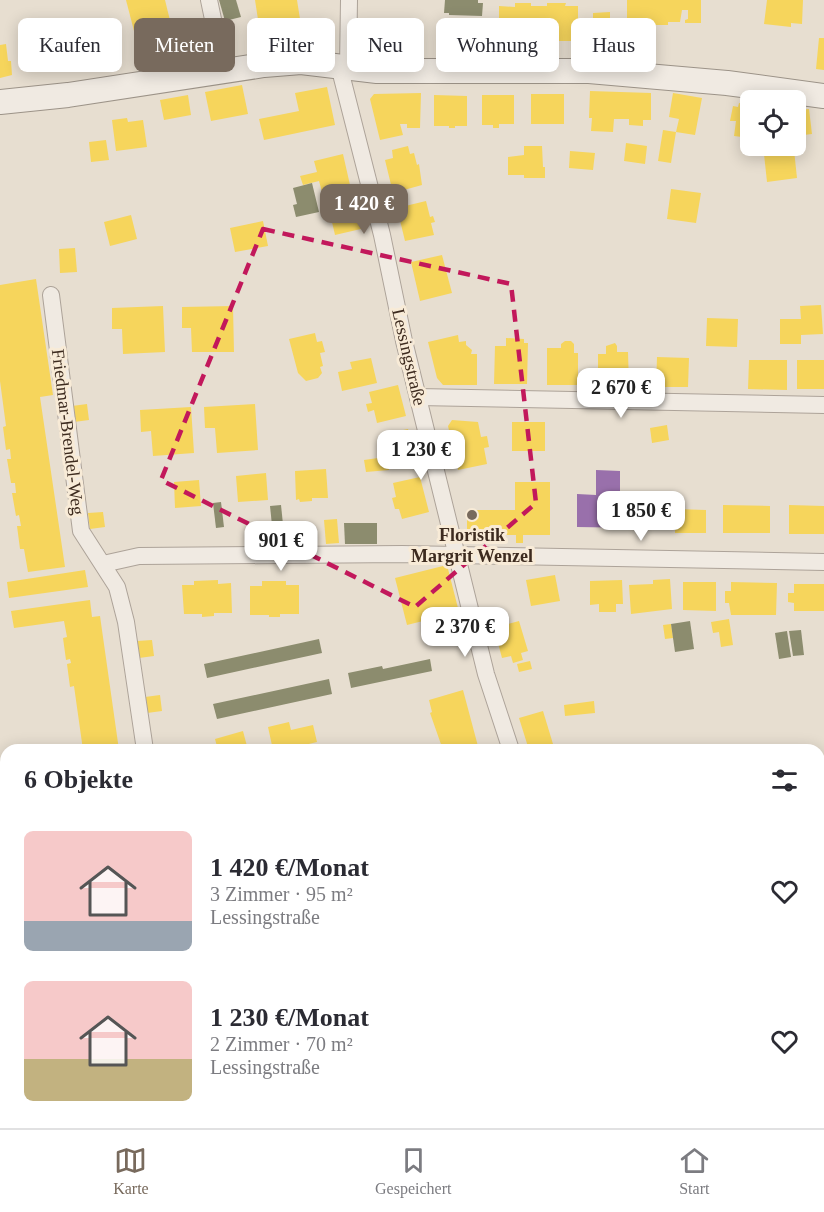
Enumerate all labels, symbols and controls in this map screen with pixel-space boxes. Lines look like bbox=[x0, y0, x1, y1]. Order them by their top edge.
chip: Kaufen bbox=[18, 18, 122, 72]
chip: Mieten bbox=[134, 18, 235, 72]
chip: Filter bbox=[247, 18, 335, 72]
chip: Neu bbox=[347, 18, 424, 72]
chip: Wohnung bbox=[436, 18, 559, 72]
chip: Haus bbox=[571, 18, 656, 72]
map controls bbox=[740, 90, 806, 156]
button: locate bbox=[740, 90, 806, 156]
pin: 1 420 € bbox=[309, 184, 419, 235]
text: 1 420 € bbox=[334, 192, 394, 214]
street label: Lessingstraße bbox=[388, 307, 430, 407]
street label: Friedmar-Brendel-Weg bbox=[48, 348, 88, 516]
pin: 2 670 € bbox=[566, 368, 676, 419]
text: 2 670 € bbox=[591, 376, 651, 398]
pin: 1 230 € bbox=[366, 430, 476, 481]
text: 1 230 € bbox=[391, 438, 451, 460]
pin: 1 850 € bbox=[586, 491, 696, 542]
text: 1 850 € bbox=[611, 499, 671, 521]
marker: Floristik Margrit Wenzel bbox=[465, 508, 479, 522]
pin: 901 € bbox=[239, 521, 323, 572]
place label: Floristik Margrit Wenzel bbox=[411, 525, 533, 566]
text: 901 € bbox=[259, 529, 304, 551]
pin: 2 370 € bbox=[410, 607, 520, 658]
text: 2 370 € bbox=[435, 615, 495, 637]
icon: filters bbox=[768, 764, 801, 797]
text: 6 Objekte bbox=[24, 765, 133, 794]
text: 1 420 €/Monat bbox=[210, 853, 369, 882]
icon: home bbox=[72, 855, 144, 927]
icon: heart bbox=[768, 875, 801, 908]
text: 3 Zimmer · 95 m² bbox=[210, 883, 353, 905]
text: Lessingstraße bbox=[210, 906, 320, 928]
text: 1 230 €/Monat bbox=[210, 1003, 369, 1032]
icon: home bbox=[72, 1005, 144, 1077]
icon: heart bbox=[768, 1025, 801, 1058]
text: 2 Zimmer · 70 m² bbox=[210, 1033, 353, 1055]
text: Lessingstraße bbox=[210, 1056, 320, 1078]
tab: Karte bbox=[113, 1144, 149, 1198]
tab: Gespeichert bbox=[375, 1144, 451, 1198]
tab: Start bbox=[678, 1144, 711, 1198]

